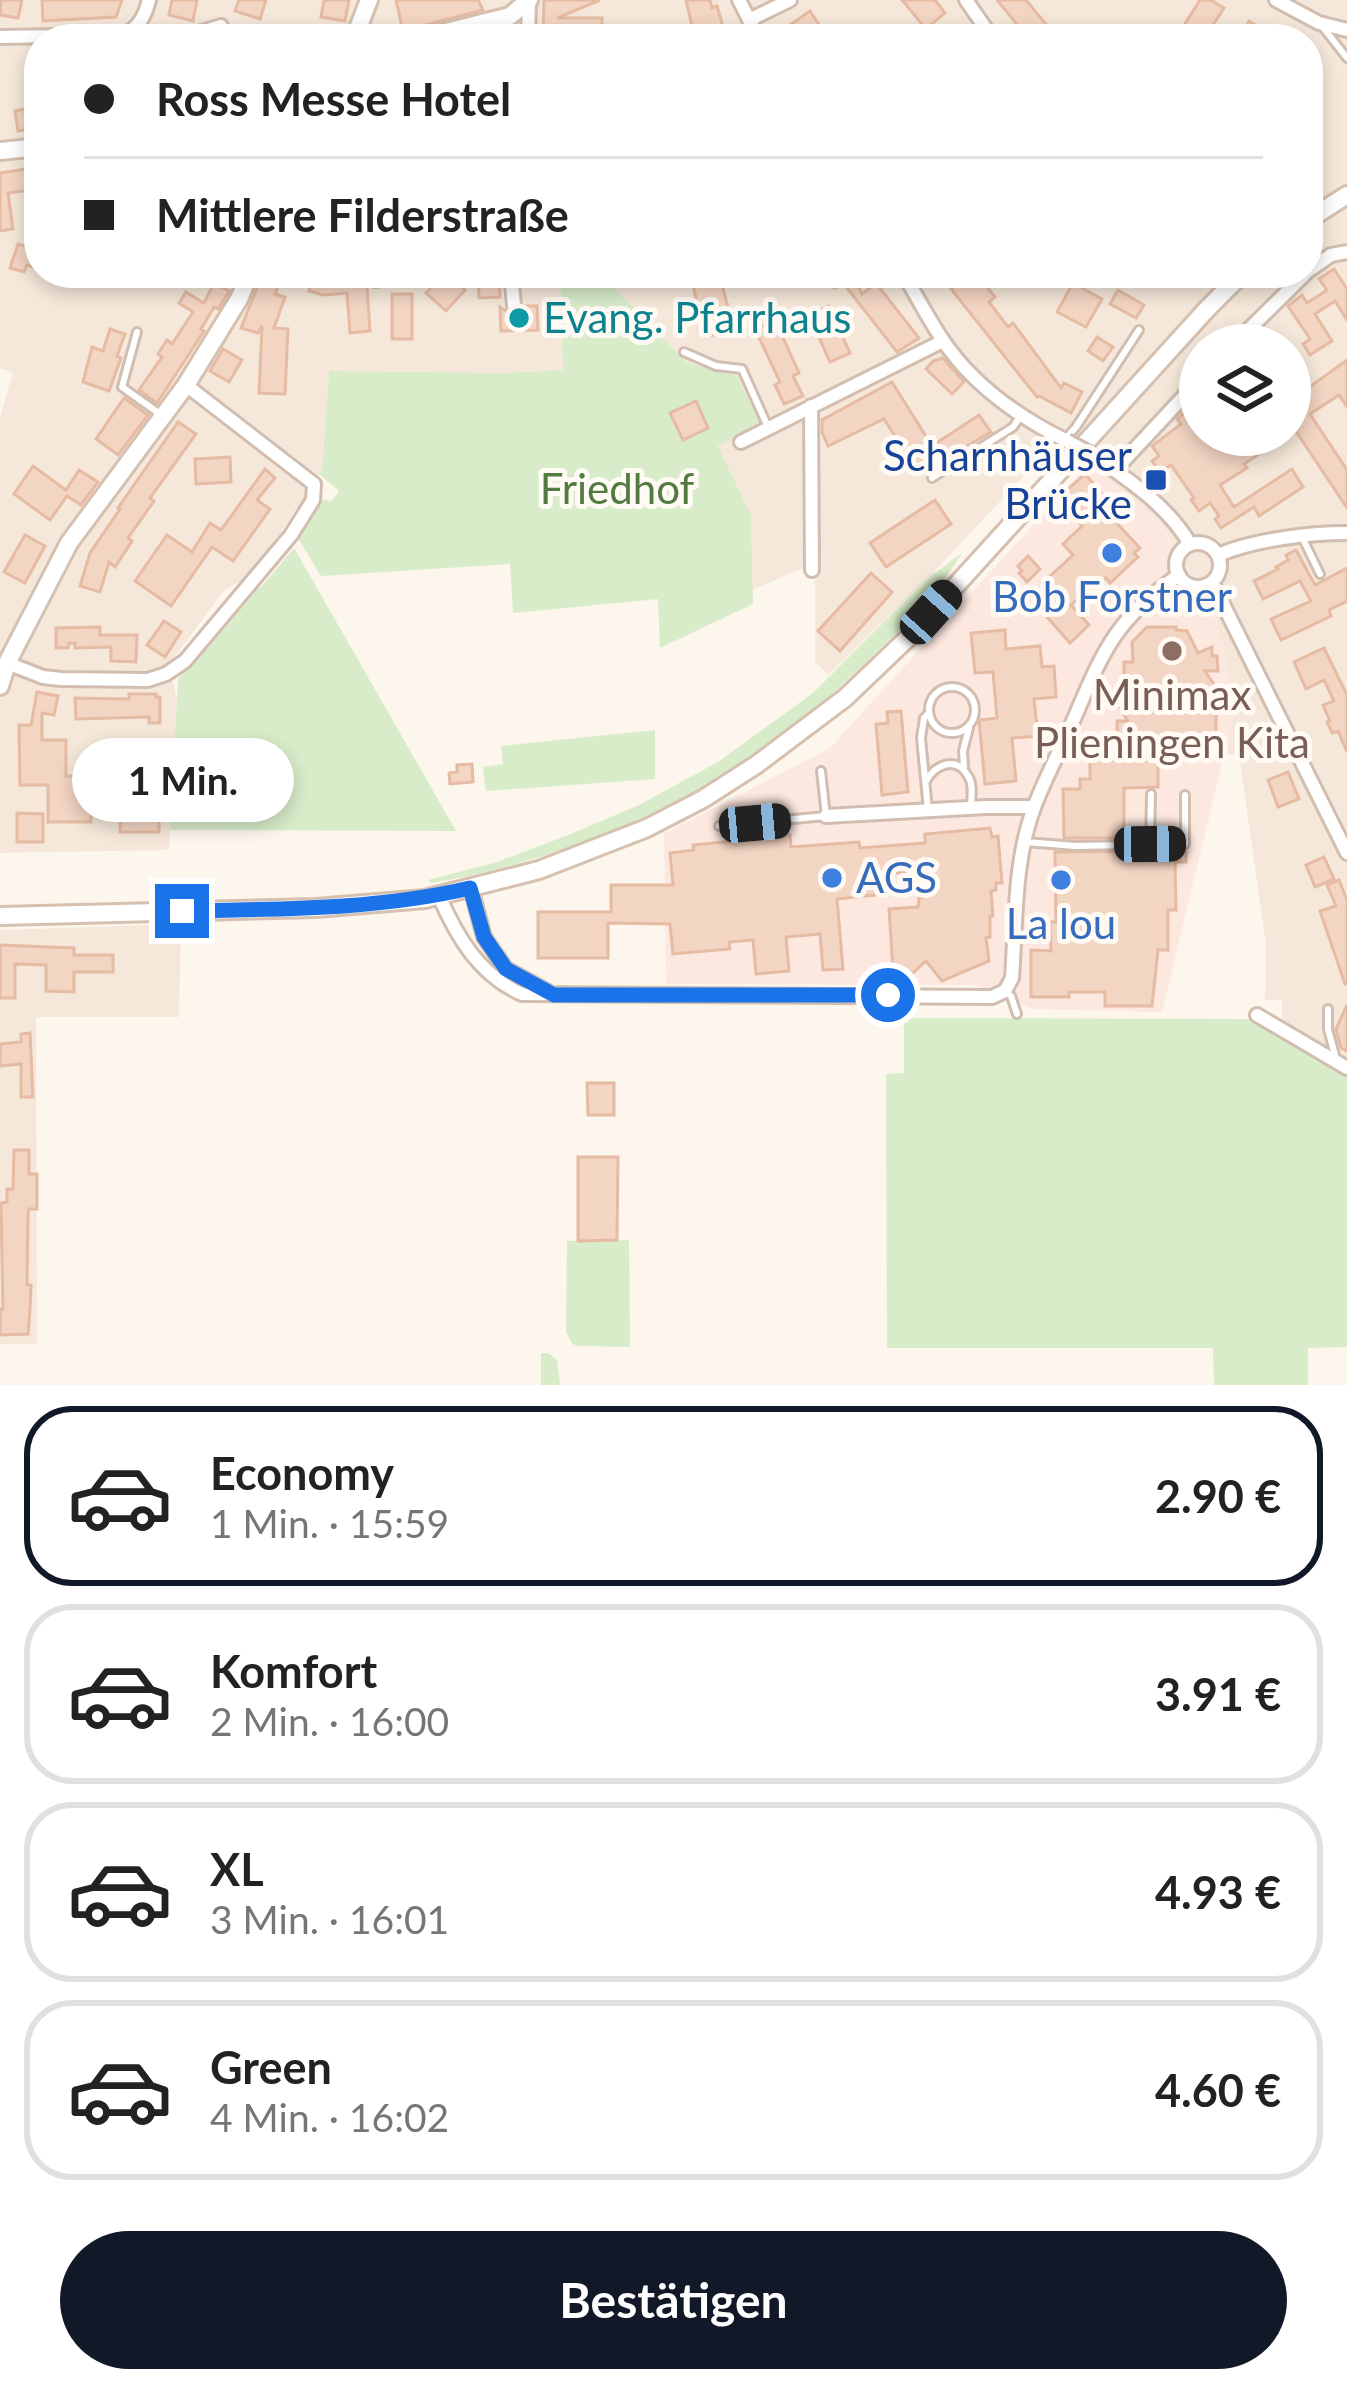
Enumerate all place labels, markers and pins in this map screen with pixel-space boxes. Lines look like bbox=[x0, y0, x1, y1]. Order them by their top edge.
place label: Evang. Pfarrhaus bbox=[543, 292, 852, 342]
marker: Evang. Pfarrhaus bbox=[506, 305, 532, 331]
place label: Scharnhäuser Brücke bbox=[883, 430, 1132, 528]
marker: Scharnhäuser Brücke bbox=[1143, 467, 1169, 493]
marker: Bob Forstner bbox=[1099, 540, 1125, 566]
place label: Bob Forstner bbox=[992, 571, 1232, 621]
marker: Minimax Plieningen Kita bbox=[1159, 638, 1185, 664]
place label: Minimax Plieningen Kita bbox=[1034, 669, 1310, 767]
place label: AGS bbox=[856, 852, 937, 902]
marker: AGS bbox=[819, 865, 845, 891]
marker: La lou bbox=[1048, 867, 1074, 893]
place label: La lou bbox=[1006, 898, 1116, 948]

